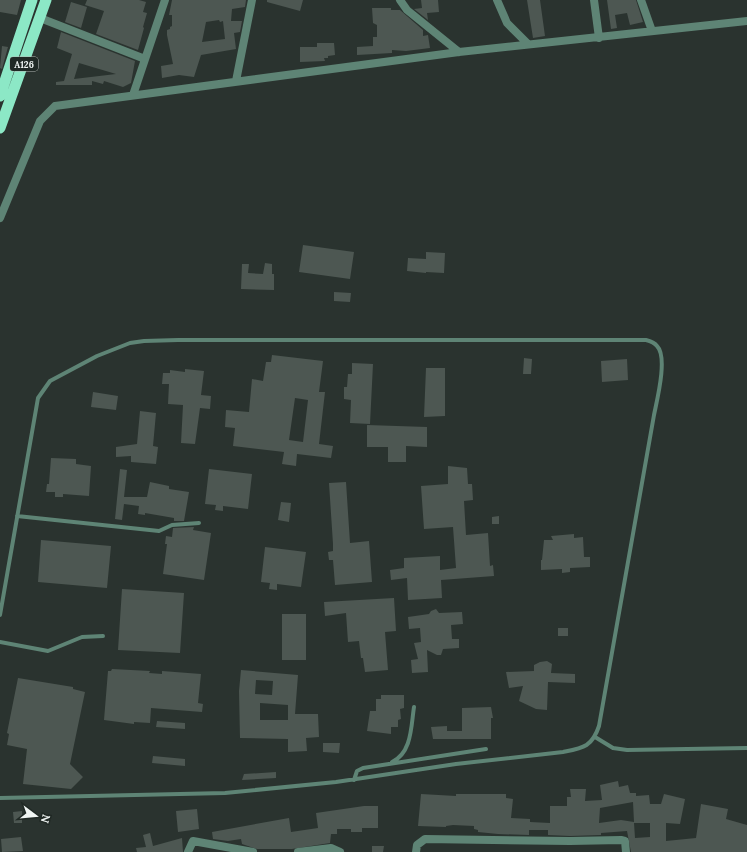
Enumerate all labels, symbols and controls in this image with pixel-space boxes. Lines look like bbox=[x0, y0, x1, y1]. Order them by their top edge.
road number: A126 bbox=[10, 57, 38, 71]
north arrow bbox=[16, 796, 56, 836]
text: N bbox=[38, 813, 54, 825]

